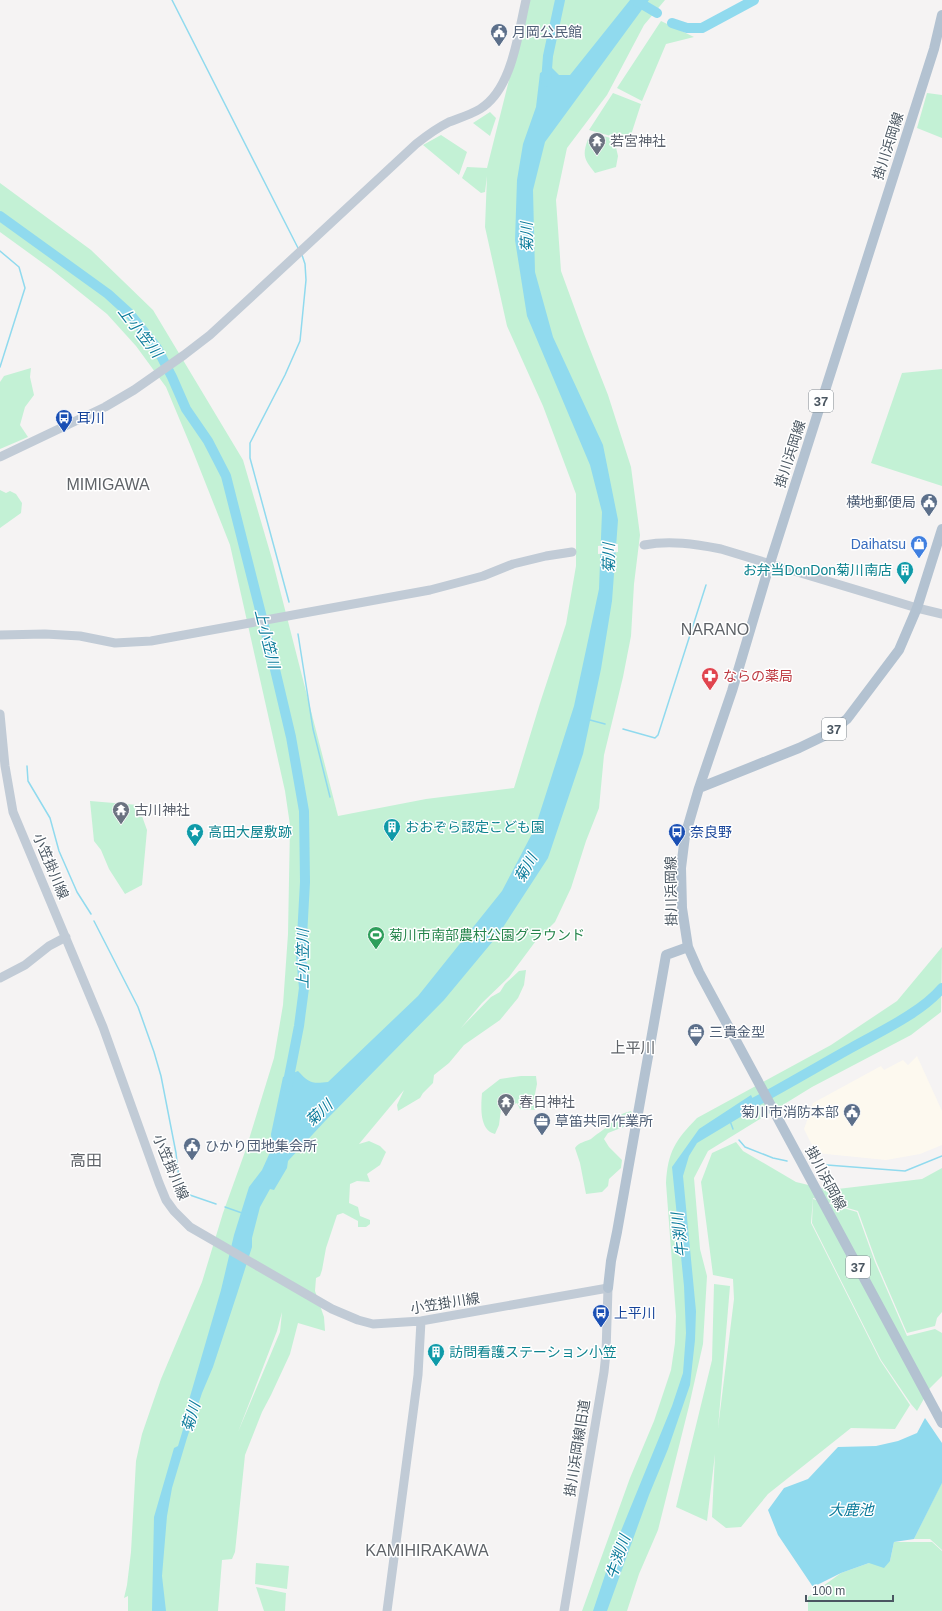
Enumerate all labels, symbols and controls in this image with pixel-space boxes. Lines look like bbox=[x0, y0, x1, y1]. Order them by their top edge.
public building icon: 月岡公民館 bbox=[489, 22, 509, 47]
place label: 月岡公民館 bbox=[512, 24, 582, 40]
street label: 掛川浜岡線 bbox=[870, 110, 906, 182]
temple icon: 若宮神社 bbox=[587, 131, 607, 156]
place label: 若宮神社 bbox=[610, 133, 666, 149]
water label: 菊川 bbox=[518, 220, 535, 252]
water label: 上小笠川 bbox=[115, 303, 167, 362]
road number: 37 bbox=[809, 390, 833, 412]
bus stop icon: 耳川 bbox=[54, 408, 74, 433]
place label: 耳川 bbox=[77, 410, 105, 426]
street label: 掛川浜岡線 bbox=[772, 418, 808, 490]
district label: MIMIGAWA bbox=[66, 476, 150, 493]
public building icon: 横地郵便局 bbox=[919, 492, 939, 517]
place label: 横地郵便局 bbox=[846, 494, 916, 510]
shop icon: Daihatsu bbox=[909, 534, 929, 559]
place label: Daihatsu bbox=[851, 536, 906, 552]
water label: 菊川 bbox=[600, 541, 617, 573]
building icon: お弁当DonDon菊川南店 bbox=[895, 560, 915, 585]
place label: お弁当DonDon菊川南店 bbox=[743, 562, 892, 578]
water label: 上小笠川 bbox=[252, 608, 283, 672]
district label: NARANO bbox=[681, 621, 749, 638]
pharmacy icon: ならの薬局 bbox=[700, 666, 720, 691]
place label: ならの薬局 bbox=[723, 668, 793, 684]
road number: 37 bbox=[822, 718, 846, 740]
temple icon: 古川神社 bbox=[111, 800, 131, 825]
place label: 古川神社 bbox=[134, 802, 190, 818]
building icon: おおぞら認定こども園 bbox=[382, 817, 402, 842]
place label: おおぞら認定こども園 bbox=[405, 819, 545, 835]
place icon: 高田大屋敷跡 bbox=[185, 822, 205, 847]
bus stop icon: 奈良野 bbox=[667, 822, 687, 847]
place label: 高田大屋敷跡 bbox=[208, 824, 292, 840]
place label: 奈良野 bbox=[690, 824, 732, 840]
street label: 小笠掛川線 bbox=[30, 831, 72, 901]
water label: 菊川 bbox=[511, 849, 541, 885]
street label: 掛川浜岡線 bbox=[662, 856, 680, 926]
sports icon: 菊川市南部農村公園グラウンド bbox=[366, 925, 386, 950]
water label: 上小笠川 bbox=[294, 927, 311, 989]
place label: 菊川市南部農村公園グラウンド bbox=[389, 927, 585, 943]
office icon: 三貴金型 bbox=[686, 1022, 706, 1047]
place label: 三貴金型 bbox=[709, 1024, 765, 1040]
district label: 上平川 bbox=[610, 1039, 656, 1056]
temple icon: 春日神社 bbox=[496, 1092, 516, 1117]
place label: 春日神社 bbox=[519, 1094, 575, 1110]
water label: 菊川 bbox=[302, 1095, 337, 1129]
public building icon: 菊川市消防本部 bbox=[842, 1102, 862, 1127]
place label: 菊川市消防本部 bbox=[741, 1104, 839, 1120]
office icon: 草笛共同作業所 bbox=[532, 1111, 552, 1136]
place label: 草笛共同作業所 bbox=[555, 1113, 653, 1129]
street label: 小笠掛川線 bbox=[150, 1132, 192, 1202]
public building icon: ひかり団地集会所 bbox=[182, 1136, 202, 1161]
place label: ひかり団地集会所 bbox=[205, 1138, 317, 1154]
street label: 掛川浜岡線 bbox=[803, 1143, 849, 1213]
district label: 高田 bbox=[70, 1152, 102, 1169]
water label: 牛渕川 bbox=[668, 1210, 691, 1258]
road number: 37 bbox=[846, 1256, 870, 1278]
street label: 小笠掛川線 bbox=[409, 1290, 481, 1316]
bus stop icon: 上平川 bbox=[591, 1303, 611, 1328]
place label: 上平川 bbox=[614, 1305, 656, 1321]
building icon: 訪問看護ステーション小笠 bbox=[426, 1342, 446, 1367]
place label: 訪問看護ステーション小笠 bbox=[449, 1344, 617, 1360]
water label: 菊川 bbox=[178, 1398, 204, 1434]
street label: 掛川浜岡線旧道 bbox=[561, 1398, 593, 1498]
water label: 大鹿池 bbox=[828, 1501, 875, 1518]
water label: 牛渕川 bbox=[602, 1531, 634, 1581]
district label: KAMIHIRAKAWA bbox=[365, 1542, 489, 1559]
scale bar bbox=[806, 1577, 893, 1603]
text: 100 m bbox=[812, 1584, 845, 1598]

